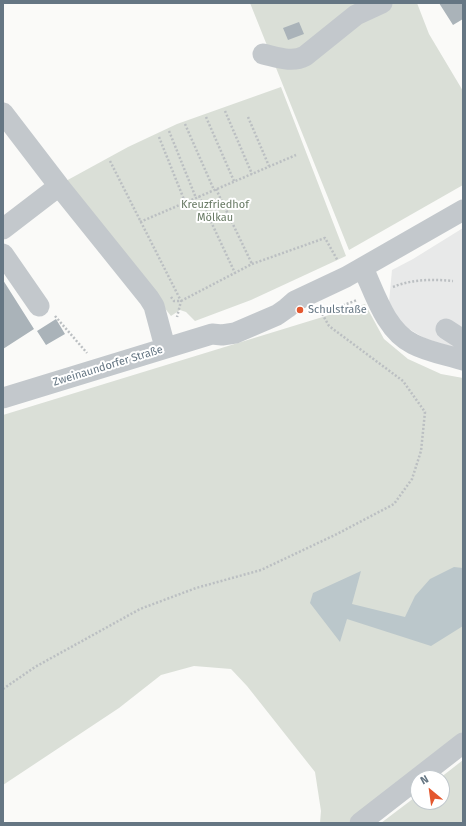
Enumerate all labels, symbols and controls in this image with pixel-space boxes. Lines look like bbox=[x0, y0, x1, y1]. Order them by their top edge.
park label: Kreuzfriedhof Mölkau bbox=[181, 198, 249, 224]
place label: Schulstraße bbox=[308, 303, 367, 317]
marker: Schulstraße bbox=[295, 305, 305, 315]
street label: Zweinaundorfer Straße bbox=[51, 343, 165, 389]
north arrow bbox=[410, 770, 450, 810]
text: N bbox=[418, 772, 431, 787]

